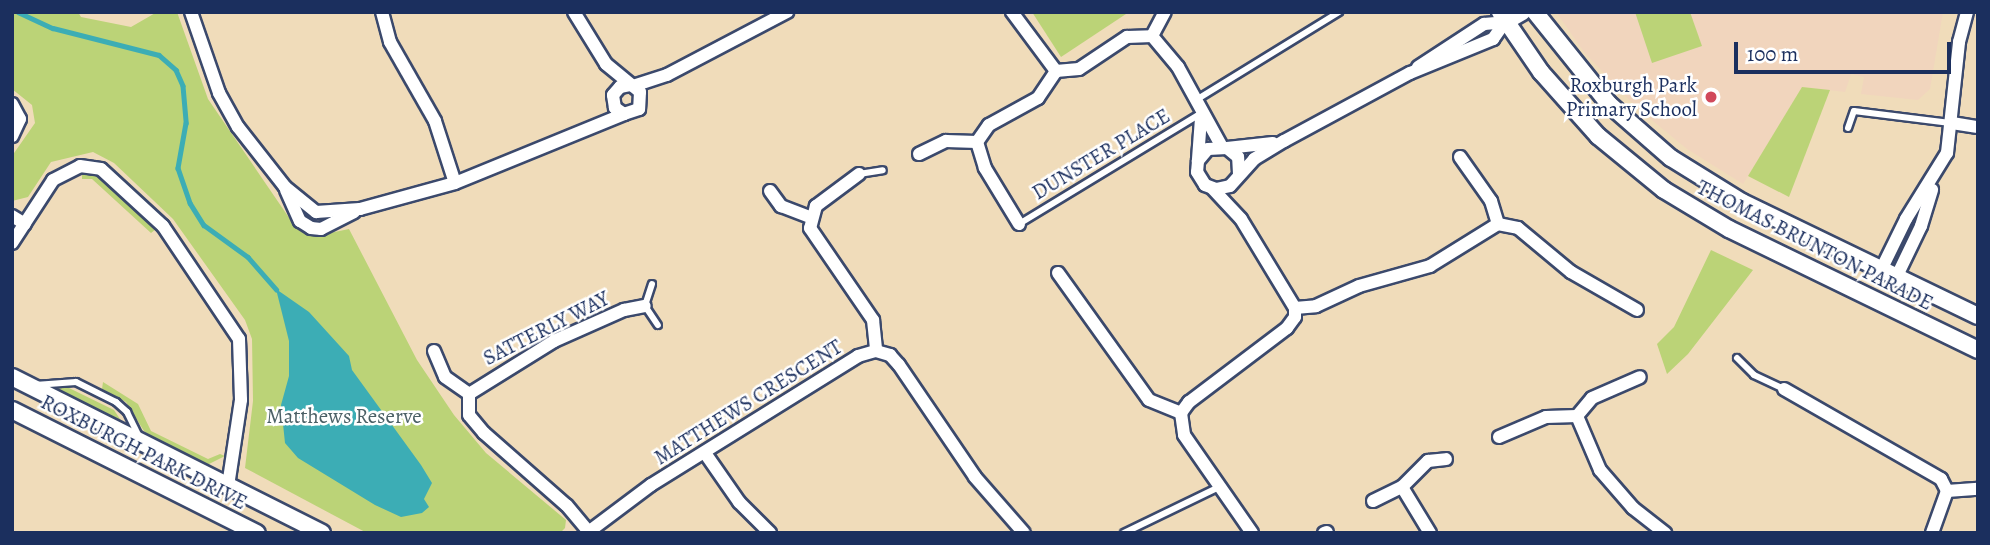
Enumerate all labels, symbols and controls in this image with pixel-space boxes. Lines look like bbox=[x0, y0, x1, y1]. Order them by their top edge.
scale bar bbox=[1738, 28, 1955, 72]
text: 100 m bbox=[1747, 40, 1798, 68]
place label: Roxburgh Park Primary School bbox=[1566, 72, 1697, 122]
marker: Roxburgh Park Primary School bbox=[1703, 89, 1719, 105]
street label: DUNSTER PLACE bbox=[1027, 103, 1175, 205]
street label: THOMAS BRUNTON PARADE bbox=[1693, 174, 1937, 316]
street label: SATTERLY WAY bbox=[479, 285, 613, 371]
street label: MATTHEWS CRESCENT bbox=[649, 334, 847, 470]
street label: ROXBURGH PARK DRIVE bbox=[37, 389, 251, 515]
park label: Matthews Reserve bbox=[266, 403, 422, 429]

